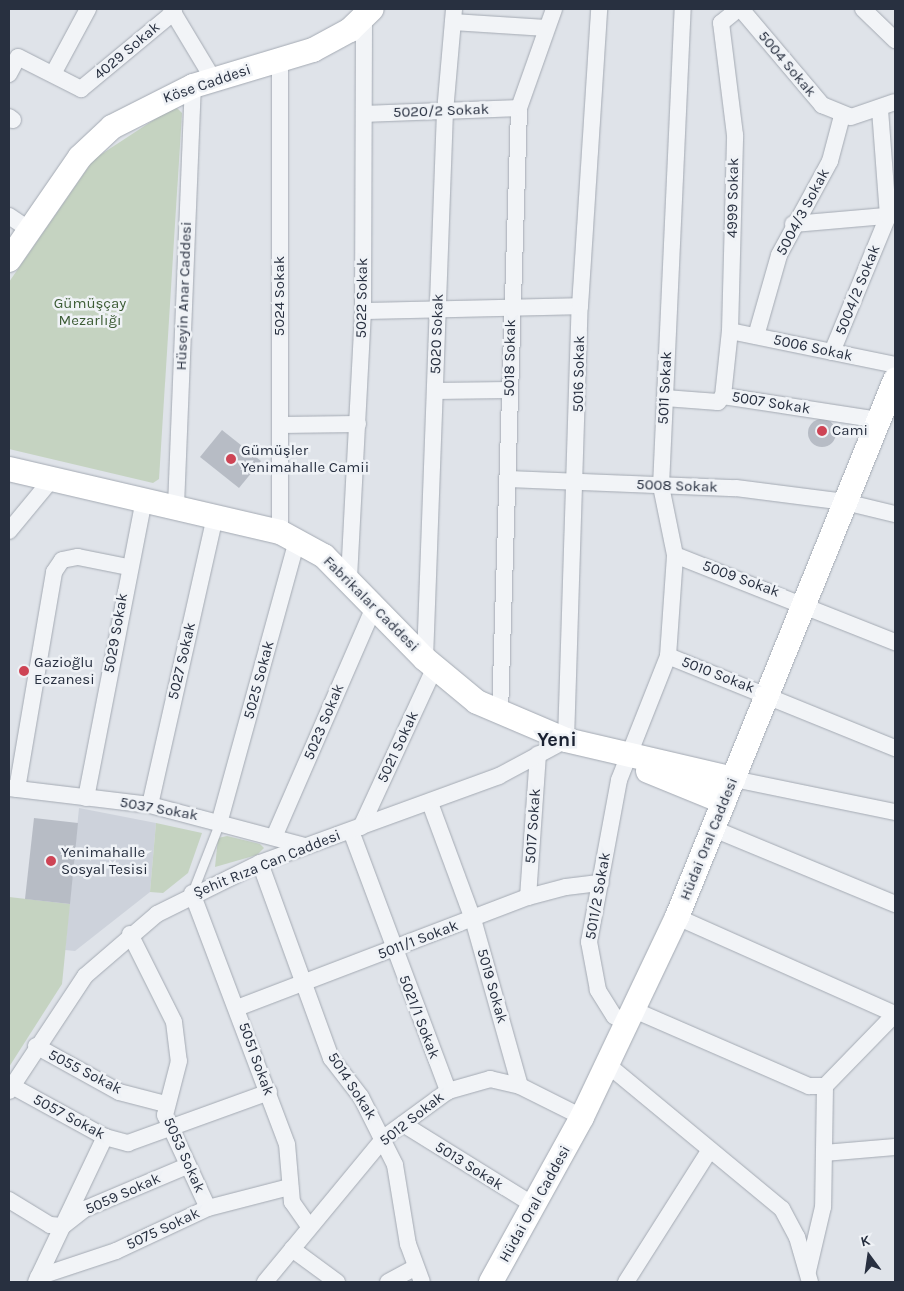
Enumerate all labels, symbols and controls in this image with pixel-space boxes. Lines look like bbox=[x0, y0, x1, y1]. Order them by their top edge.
street label: 4029 Sokak bbox=[90, 18, 164, 84]
street label: 5004 Sokak bbox=[754, 27, 820, 101]
street label: Köse Caddesi bbox=[161, 61, 253, 107]
street label: 5020/2 Sokak bbox=[393, 100, 489, 122]
street label: 4999 Sokak bbox=[723, 158, 743, 238]
street label: 5004/3 Sokak bbox=[773, 165, 833, 259]
street label: Hüseyin Anar Caddesi bbox=[172, 221, 196, 371]
street label: 5004/2 Sokak bbox=[832, 242, 884, 338]
street label: 5024 Sokak bbox=[271, 256, 289, 336]
street label: 5022 Sokak bbox=[352, 257, 372, 339]
street label: 5020 Sokak bbox=[427, 293, 447, 375]
park label: Gümüşçay Mezarlığı bbox=[54, 294, 126, 329]
street label: 5018 Sokak bbox=[500, 319, 520, 397]
street label: 5006 Sokak bbox=[772, 331, 854, 365]
street label: 5016 Sokak bbox=[569, 335, 589, 413]
street label: 5011 Sokak bbox=[654, 351, 676, 425]
street label: 5007 Sokak bbox=[730, 388, 812, 418]
place label: Cami bbox=[832, 422, 868, 440]
marker: Cami bbox=[816, 425, 828, 437]
place label: Gümüşler Yenimahalle Camii bbox=[241, 441, 369, 476]
marker: Gümüşler Yenimahalle Camii bbox=[225, 453, 237, 465]
street label: 5008 Sokak bbox=[636, 476, 718, 496]
street label: Fabrikalar Caddesi bbox=[319, 552, 423, 656]
street label: 5009 Sokak bbox=[700, 557, 782, 601]
street label: 5029 Sokak bbox=[100, 592, 132, 674]
street label: 5027 Sokak bbox=[164, 620, 200, 702]
street label: 5025 Sokak bbox=[240, 639, 278, 721]
place label: Gazioğlu Eczanesi bbox=[34, 653, 95, 688]
street label: 5010 Sokak bbox=[679, 653, 757, 697]
marker: Gazioğlu Eczanesi bbox=[18, 665, 30, 677]
street label: 5023 Sokak bbox=[300, 681, 348, 763]
street label: 5021 Sokak bbox=[374, 708, 422, 786]
district label: Yeni bbox=[537, 727, 577, 751]
street label: Hüdai Oral Caddesi bbox=[676, 775, 742, 903]
street label: 5017 Sokak bbox=[521, 788, 545, 864]
street label: 5037 Sokak bbox=[118, 793, 200, 825]
street label: Şehit Rıza Can Caddesi bbox=[191, 826, 343, 902]
place label: Yenimahalle Sosyal Tesisi bbox=[61, 843, 148, 878]
street label: 5011/2 Sokak bbox=[581, 851, 615, 941]
marker: Yenimahalle Sosyal Tesisi bbox=[45, 855, 57, 867]
street label: 5011/1 Sokak bbox=[375, 916, 461, 964]
street label: 5019 Sokak bbox=[473, 947, 511, 1025]
street label: 5021/1 Sokak bbox=[395, 972, 443, 1062]
street label: 5051 Sokak bbox=[234, 1020, 278, 1098]
street label: 5055 Sokak bbox=[45, 1046, 125, 1098]
street label: 5014 Sokak bbox=[324, 1049, 380, 1123]
street label: 5012 Sokak bbox=[376, 1088, 448, 1150]
street label: 5057 Sokak bbox=[30, 1091, 108, 1143]
street label: 5053 Sokak bbox=[159, 1114, 209, 1196]
street label: 5013 Sokak bbox=[432, 1138, 506, 1194]
street label: Hüdai Oral Caddesi bbox=[495, 1142, 575, 1266]
street label: 5059 Sokak bbox=[83, 1169, 163, 1219]
street label: 5075 Sokak bbox=[123, 1204, 203, 1254]
north arrow bbox=[844, 1231, 894, 1281]
text: K bbox=[859, 1232, 872, 1250]

